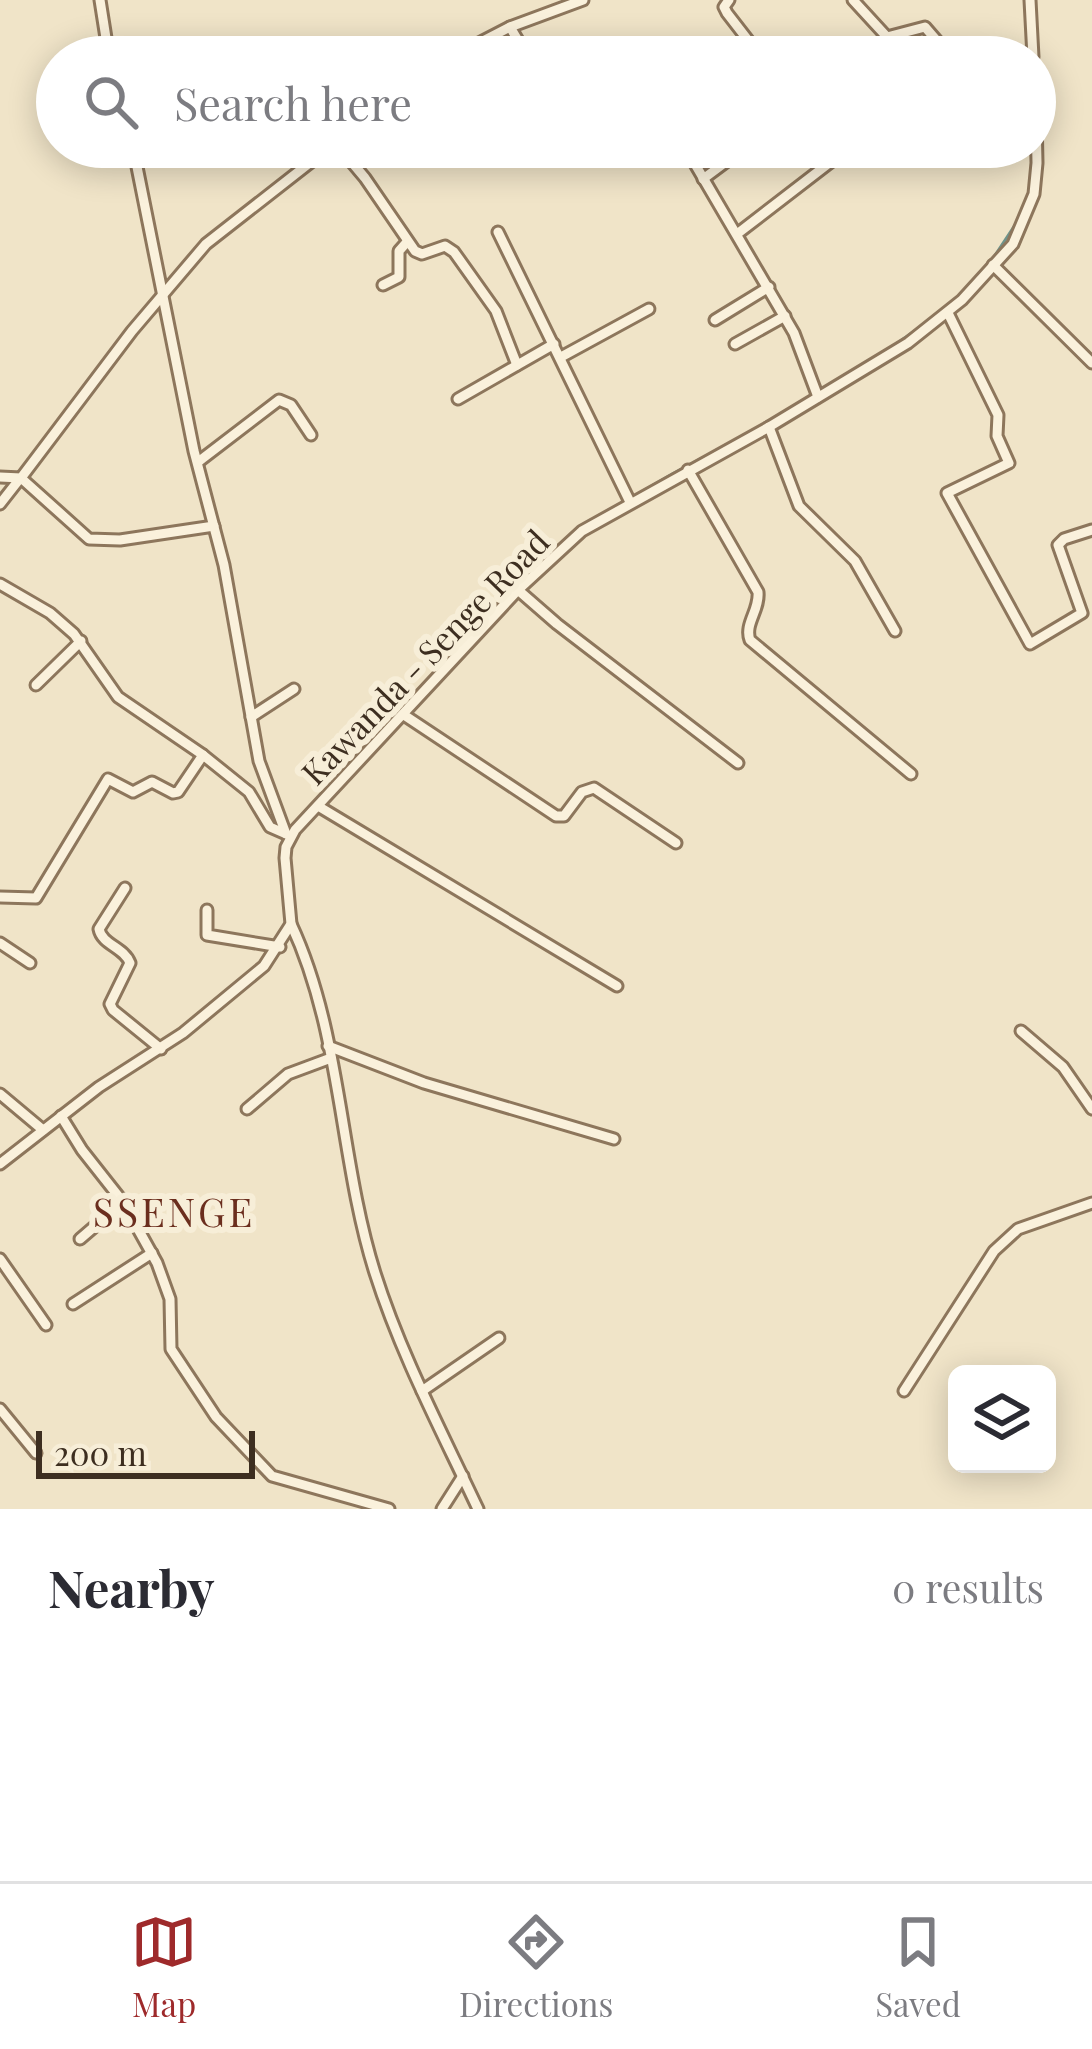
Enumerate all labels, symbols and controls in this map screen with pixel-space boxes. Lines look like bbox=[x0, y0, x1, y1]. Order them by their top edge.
search box bbox=[36, 36, 1056, 168]
icon: search bbox=[78, 69, 144, 135]
text: Search here bbox=[174, 72, 412, 132]
street label: Kawanda - Senge Road bbox=[291, 519, 557, 793]
district label: SSENGE bbox=[93, 1185, 255, 1237]
map controls bbox=[948, 1365, 1056, 1473]
button: layers bbox=[948, 1365, 1056, 1473]
scale bar bbox=[36, 1425, 255, 1478]
text: 200 m bbox=[54, 1430, 147, 1474]
text: Nearby bbox=[48, 1553, 214, 1621]
text: 0 results bbox=[892, 1561, 1044, 1613]
tab: Map bbox=[131, 1909, 197, 2025]
tab: Directions bbox=[459, 1909, 613, 2025]
tab: Saved bbox=[875, 1909, 961, 2025]

